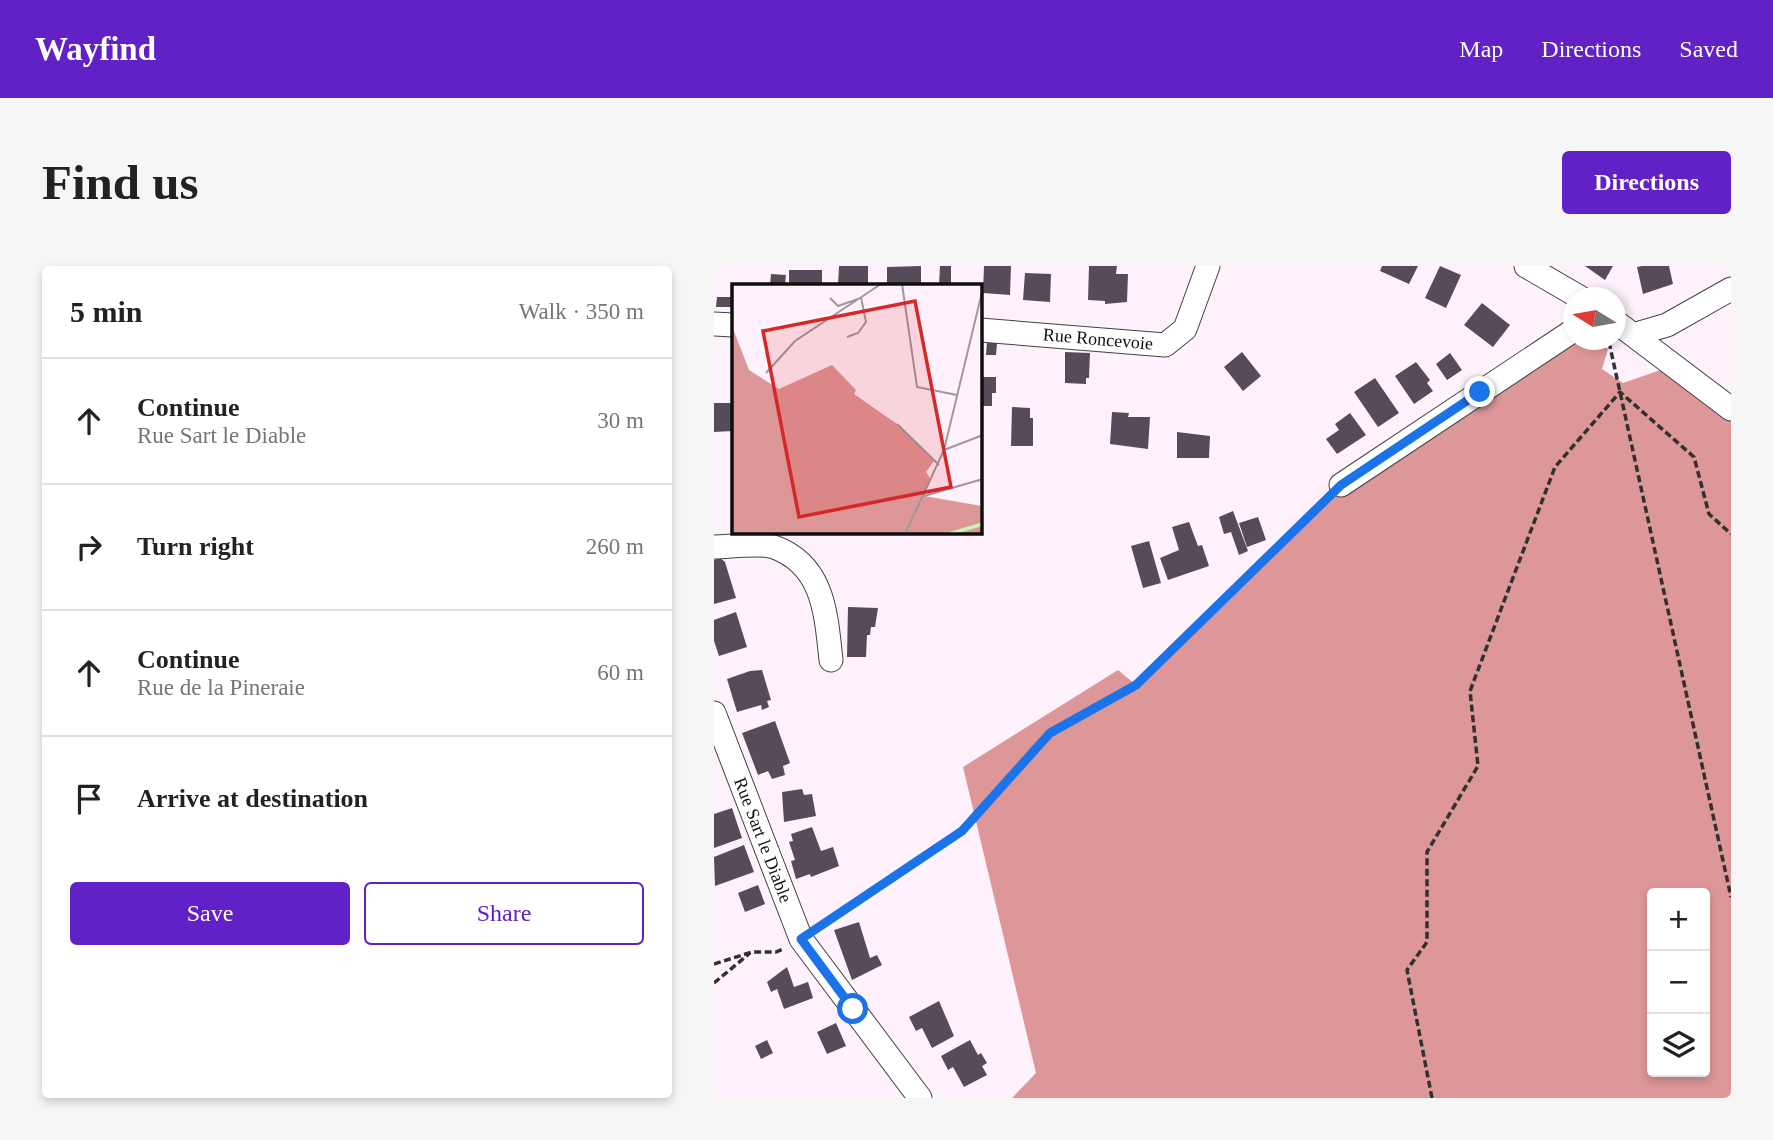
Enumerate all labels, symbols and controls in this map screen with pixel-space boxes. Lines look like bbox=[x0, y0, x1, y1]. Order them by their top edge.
text: Wayfind bbox=[35, 31, 156, 67]
text: Map bbox=[1459, 36, 1503, 62]
text: Directions bbox=[1541, 36, 1641, 62]
text: Saved bbox=[1679, 36, 1738, 62]
button: Directions bbox=[1562, 151, 1731, 214]
text: Find us bbox=[42, 155, 199, 210]
inset map bbox=[732, 284, 982, 534]
north arrow bbox=[1563, 287, 1626, 350]
text: 5 min bbox=[70, 295, 143, 328]
text: Walk · 350 m bbox=[519, 299, 644, 324]
street label: Rue Roncevoie bbox=[1042, 324, 1154, 354]
route end bbox=[1464, 376, 1495, 407]
text: Continue bbox=[137, 393, 240, 422]
icon: ahead bbox=[70, 402, 108, 440]
text: 30 m bbox=[597, 408, 644, 433]
text: Rue Sart le Diable bbox=[137, 423, 306, 448]
icon: right bbox=[70, 528, 108, 566]
text: Turn right bbox=[137, 532, 254, 561]
text: 260 m bbox=[586, 534, 644, 559]
text: Continue bbox=[137, 645, 240, 674]
icon: ahead bbox=[70, 654, 108, 692]
text: 60 m bbox=[597, 660, 644, 685]
text: Rue de la Pineraie bbox=[137, 675, 305, 700]
street label: Rue Sart le Diable bbox=[730, 775, 796, 905]
icon: arrive bbox=[70, 780, 108, 818]
text: Arrive at destination bbox=[137, 784, 368, 813]
button: Save bbox=[70, 882, 350, 945]
button: Share bbox=[364, 882, 644, 945]
map controls bbox=[1647, 888, 1710, 1077]
button: + bbox=[1647, 888, 1710, 951]
button: − bbox=[1647, 951, 1710, 1014]
route start bbox=[837, 993, 868, 1024]
button: layers bbox=[1647, 1014, 1710, 1077]

